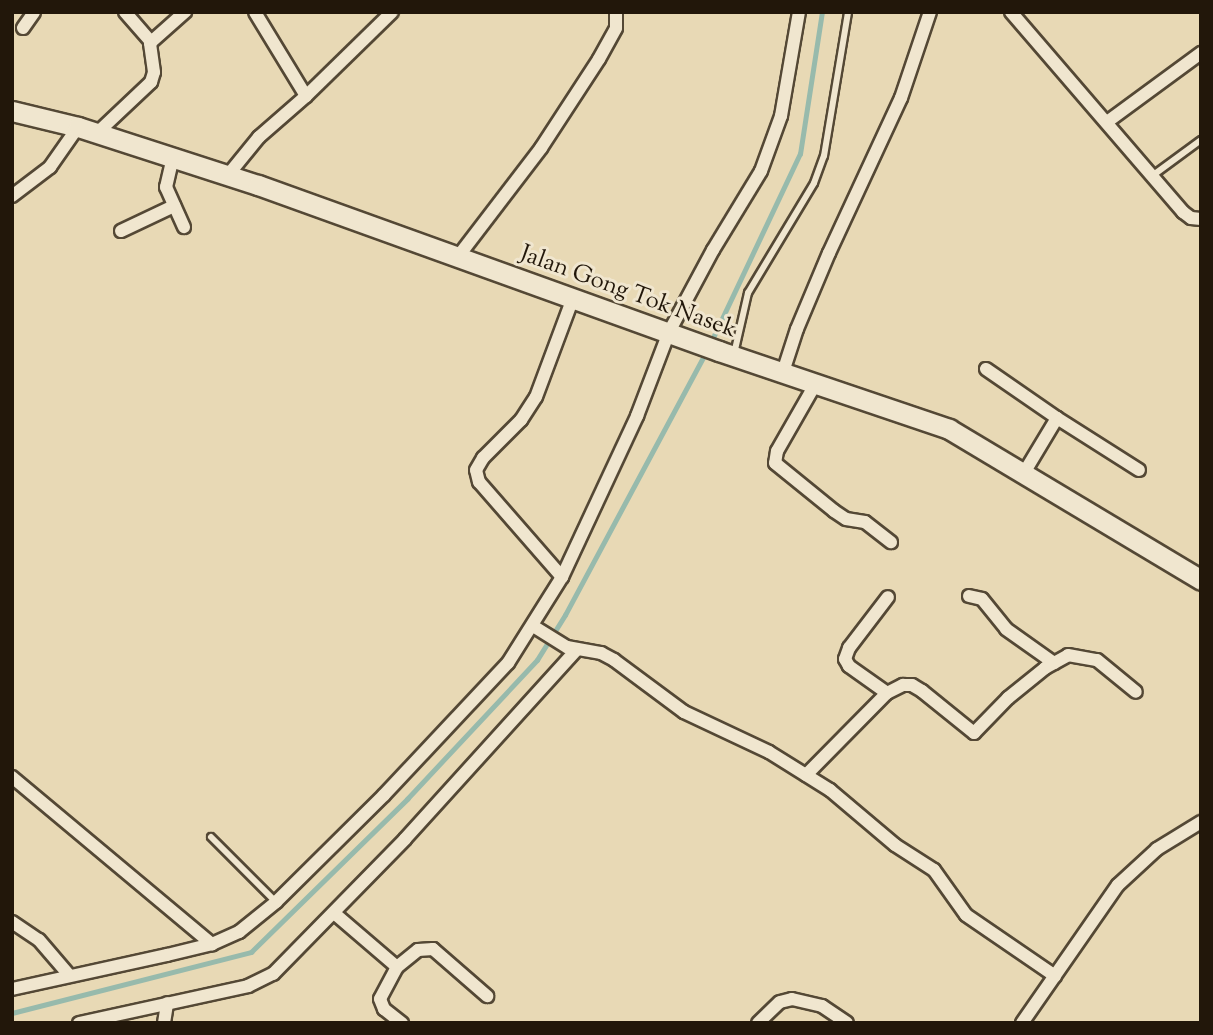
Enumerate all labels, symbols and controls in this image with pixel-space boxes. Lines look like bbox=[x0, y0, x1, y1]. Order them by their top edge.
street label: Jalan Gong Tok Nasek bbox=[516, 240, 740, 346]

